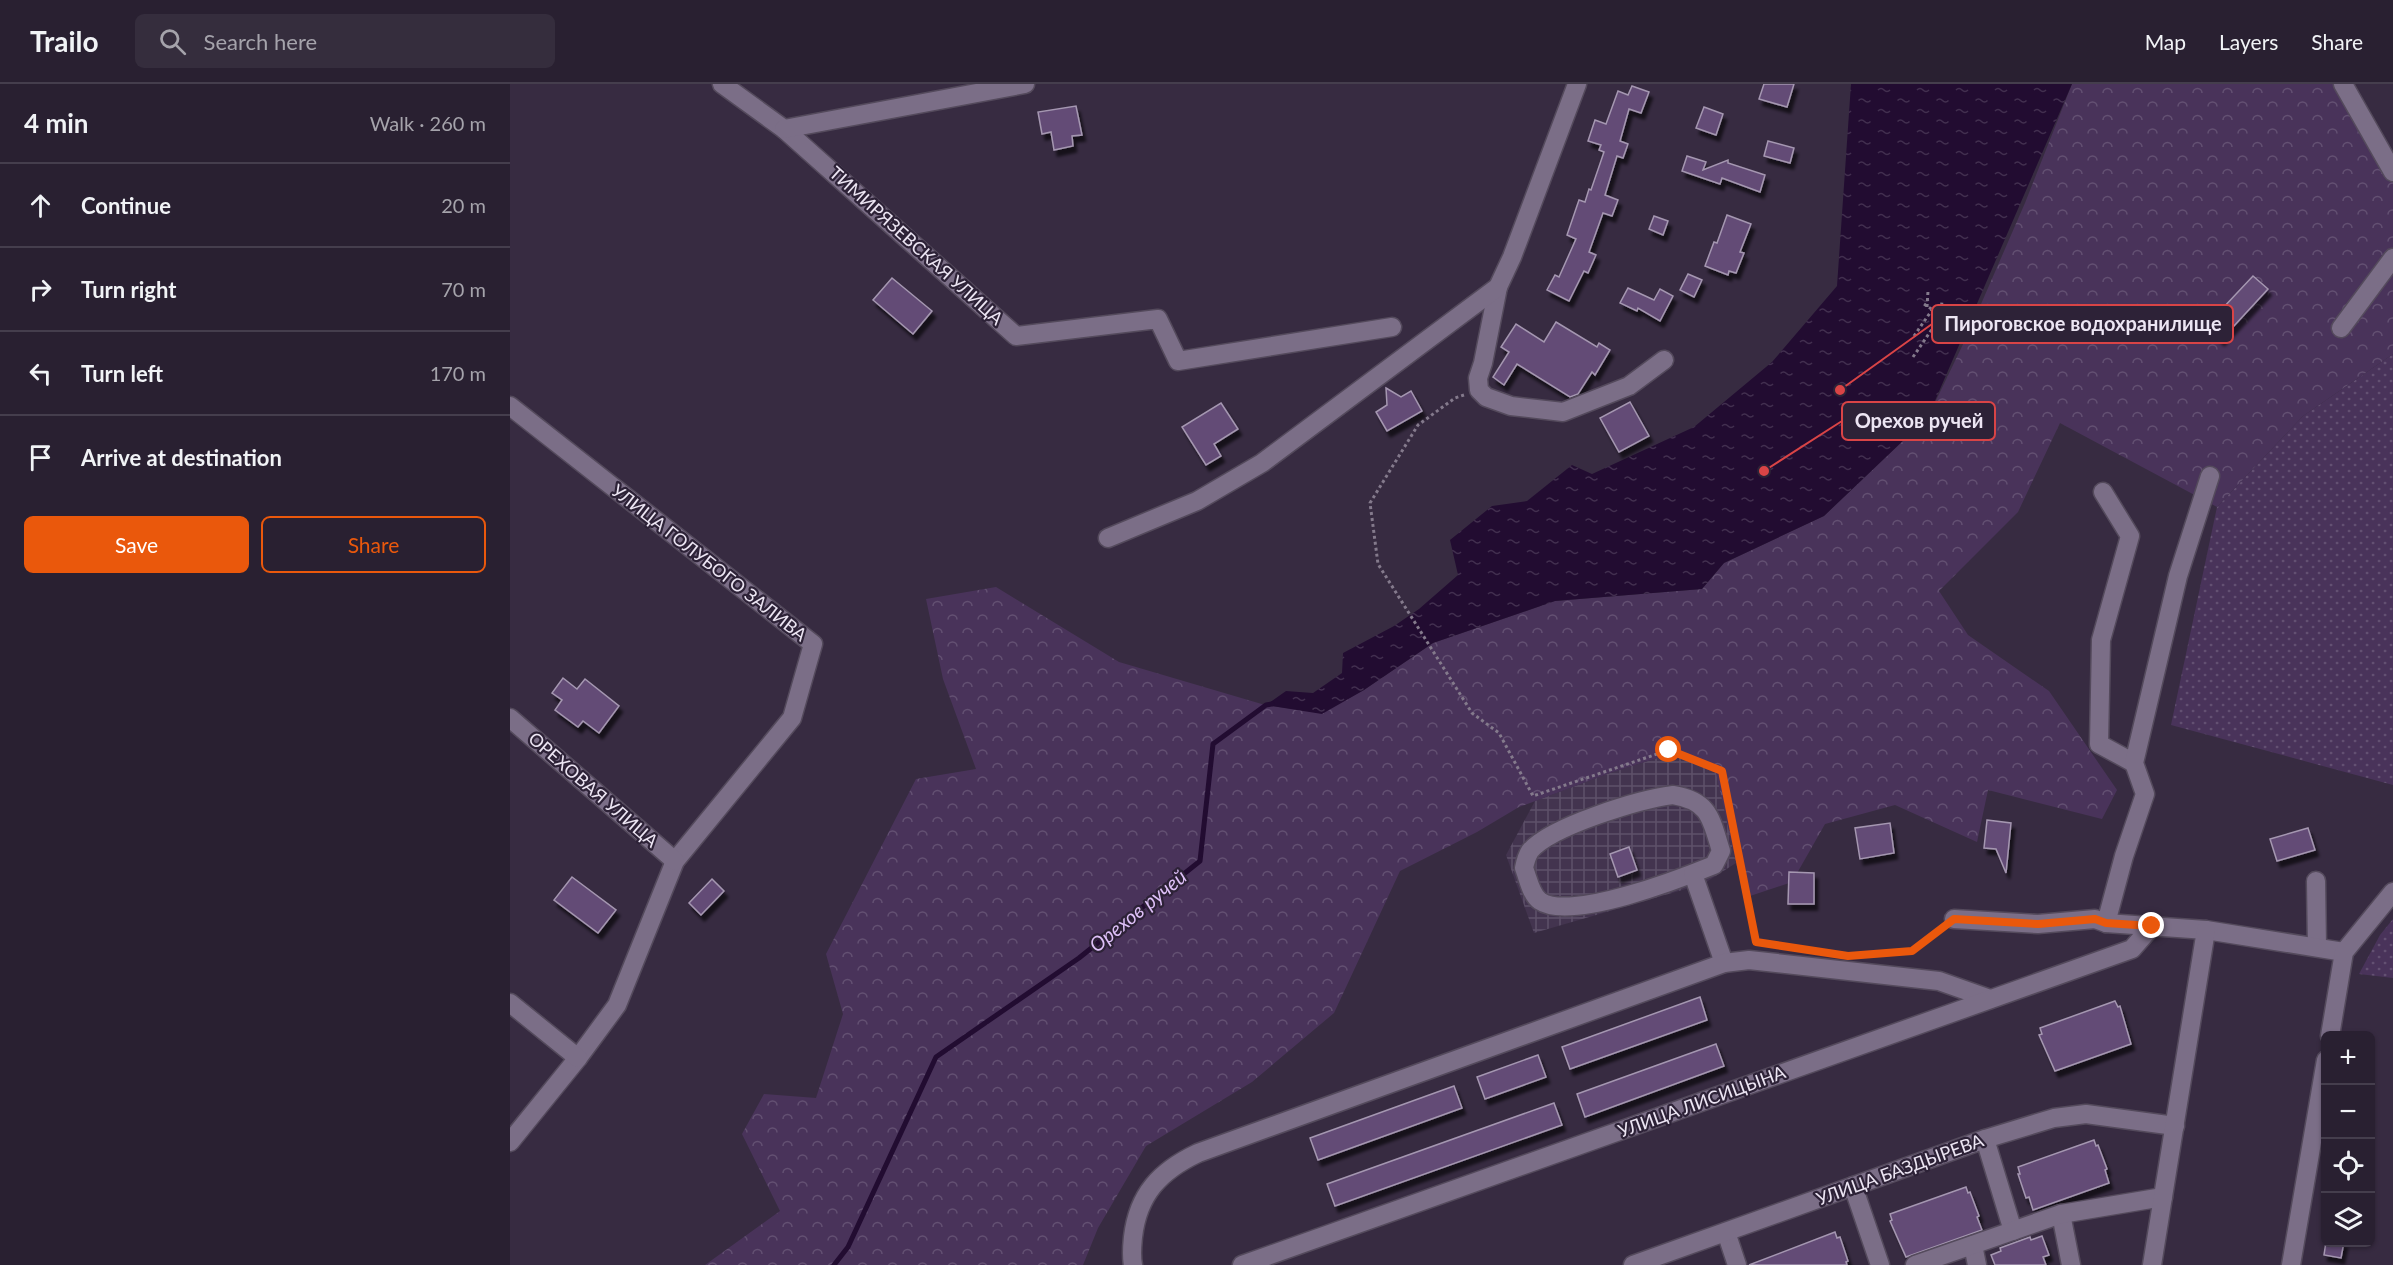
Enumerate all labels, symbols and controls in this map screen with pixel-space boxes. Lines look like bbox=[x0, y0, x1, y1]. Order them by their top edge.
search box bbox=[135, 14, 555, 68]
text: Trailo bbox=[30, 24, 99, 58]
icon: search bbox=[156, 25, 189, 58]
text: Search here bbox=[204, 28, 317, 55]
text: Map bbox=[2145, 29, 2186, 54]
text: Layers bbox=[2219, 29, 2278, 54]
text: Share bbox=[2311, 29, 2363, 54]
text: 4 min bbox=[24, 107, 88, 139]
text: Walk · 260 m bbox=[370, 111, 486, 135]
street label: ТИМИРЯЗЕВСКАЯ УЛИЦА bbox=[825, 161, 1009, 330]
icon: ahead bbox=[24, 189, 57, 222]
text: Continue bbox=[81, 192, 171, 219]
text: 20 m bbox=[441, 193, 486, 217]
icon: right bbox=[24, 273, 57, 306]
text: Turn right bbox=[81, 276, 176, 303]
text: 70 m bbox=[441, 277, 486, 301]
callout: Пироговское водохранилище bbox=[1932, 305, 2233, 343]
text: Пироговское водохранилище bbox=[1944, 311, 2222, 335]
icon: left bbox=[24, 357, 57, 390]
text: Turn left bbox=[81, 360, 163, 387]
text: 170 m bbox=[430, 361, 486, 385]
callout: Орехов ручей bbox=[1842, 402, 1995, 440]
text: Орехов ручей bbox=[1855, 408, 1983, 432]
icon: arrive bbox=[24, 441, 57, 474]
text: Arrive at destination bbox=[81, 444, 282, 471]
street label: УЛИЦА ГОЛУБОГО ЗАЛИВА bbox=[608, 479, 812, 646]
button: Save bbox=[24, 516, 249, 573]
button: Share bbox=[261, 516, 486, 573]
street label: ОРЕХОВАЯ УЛИЦА bbox=[524, 727, 664, 852]
route start bbox=[1655, 736, 1681, 762]
water label: Орехов ручей bbox=[1084, 864, 1191, 957]
route end bbox=[2138, 912, 2164, 938]
map controls bbox=[2321, 1031, 2375, 1247]
button: + bbox=[2321, 1031, 2375, 1085]
street label: УЛИЦА ЛИСИЦЫНА bbox=[1615, 1060, 1789, 1142]
button: − bbox=[2321, 1085, 2375, 1139]
street label: УЛИЦА БАЗДЫРЕВА bbox=[1813, 1128, 1987, 1210]
button: locate bbox=[2321, 1139, 2375, 1193]
button: layers bbox=[2321, 1193, 2375, 1247]

